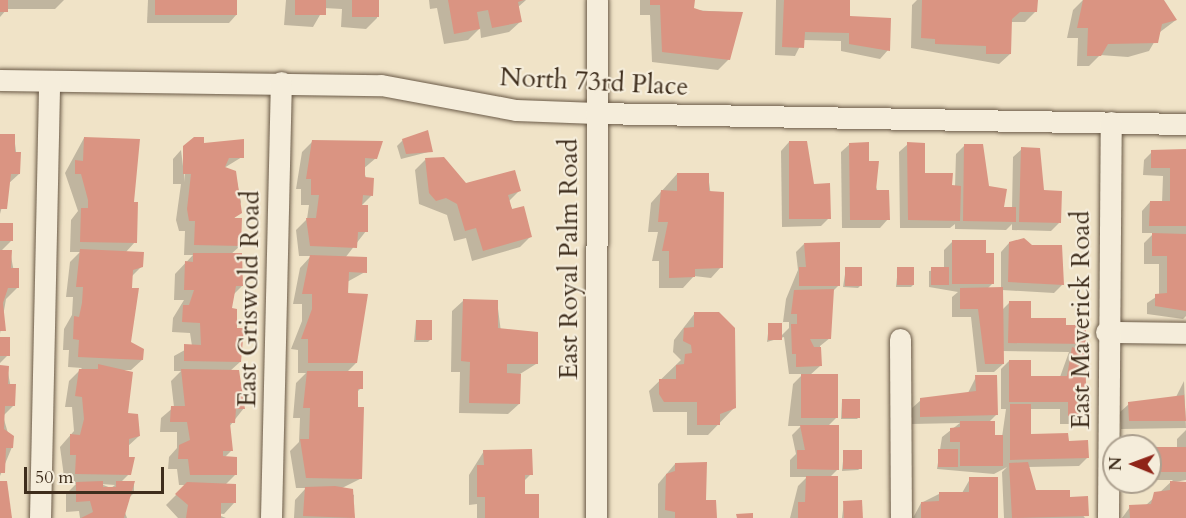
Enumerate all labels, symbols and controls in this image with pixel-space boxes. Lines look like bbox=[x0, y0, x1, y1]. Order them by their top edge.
street label: North 73rd Place bbox=[499, 61, 689, 103]
street label: East Royal Palm Road bbox=[553, 138, 585, 380]
street label: East Griswold Road bbox=[232, 190, 266, 408]
street label: East Maverick Road bbox=[1065, 211, 1097, 429]
north arrow bbox=[1102, 434, 1162, 494]
scale bar bbox=[27, 455, 166, 493]
text: N bbox=[1105, 457, 1127, 471]
text: 50 m bbox=[35, 465, 74, 490]

